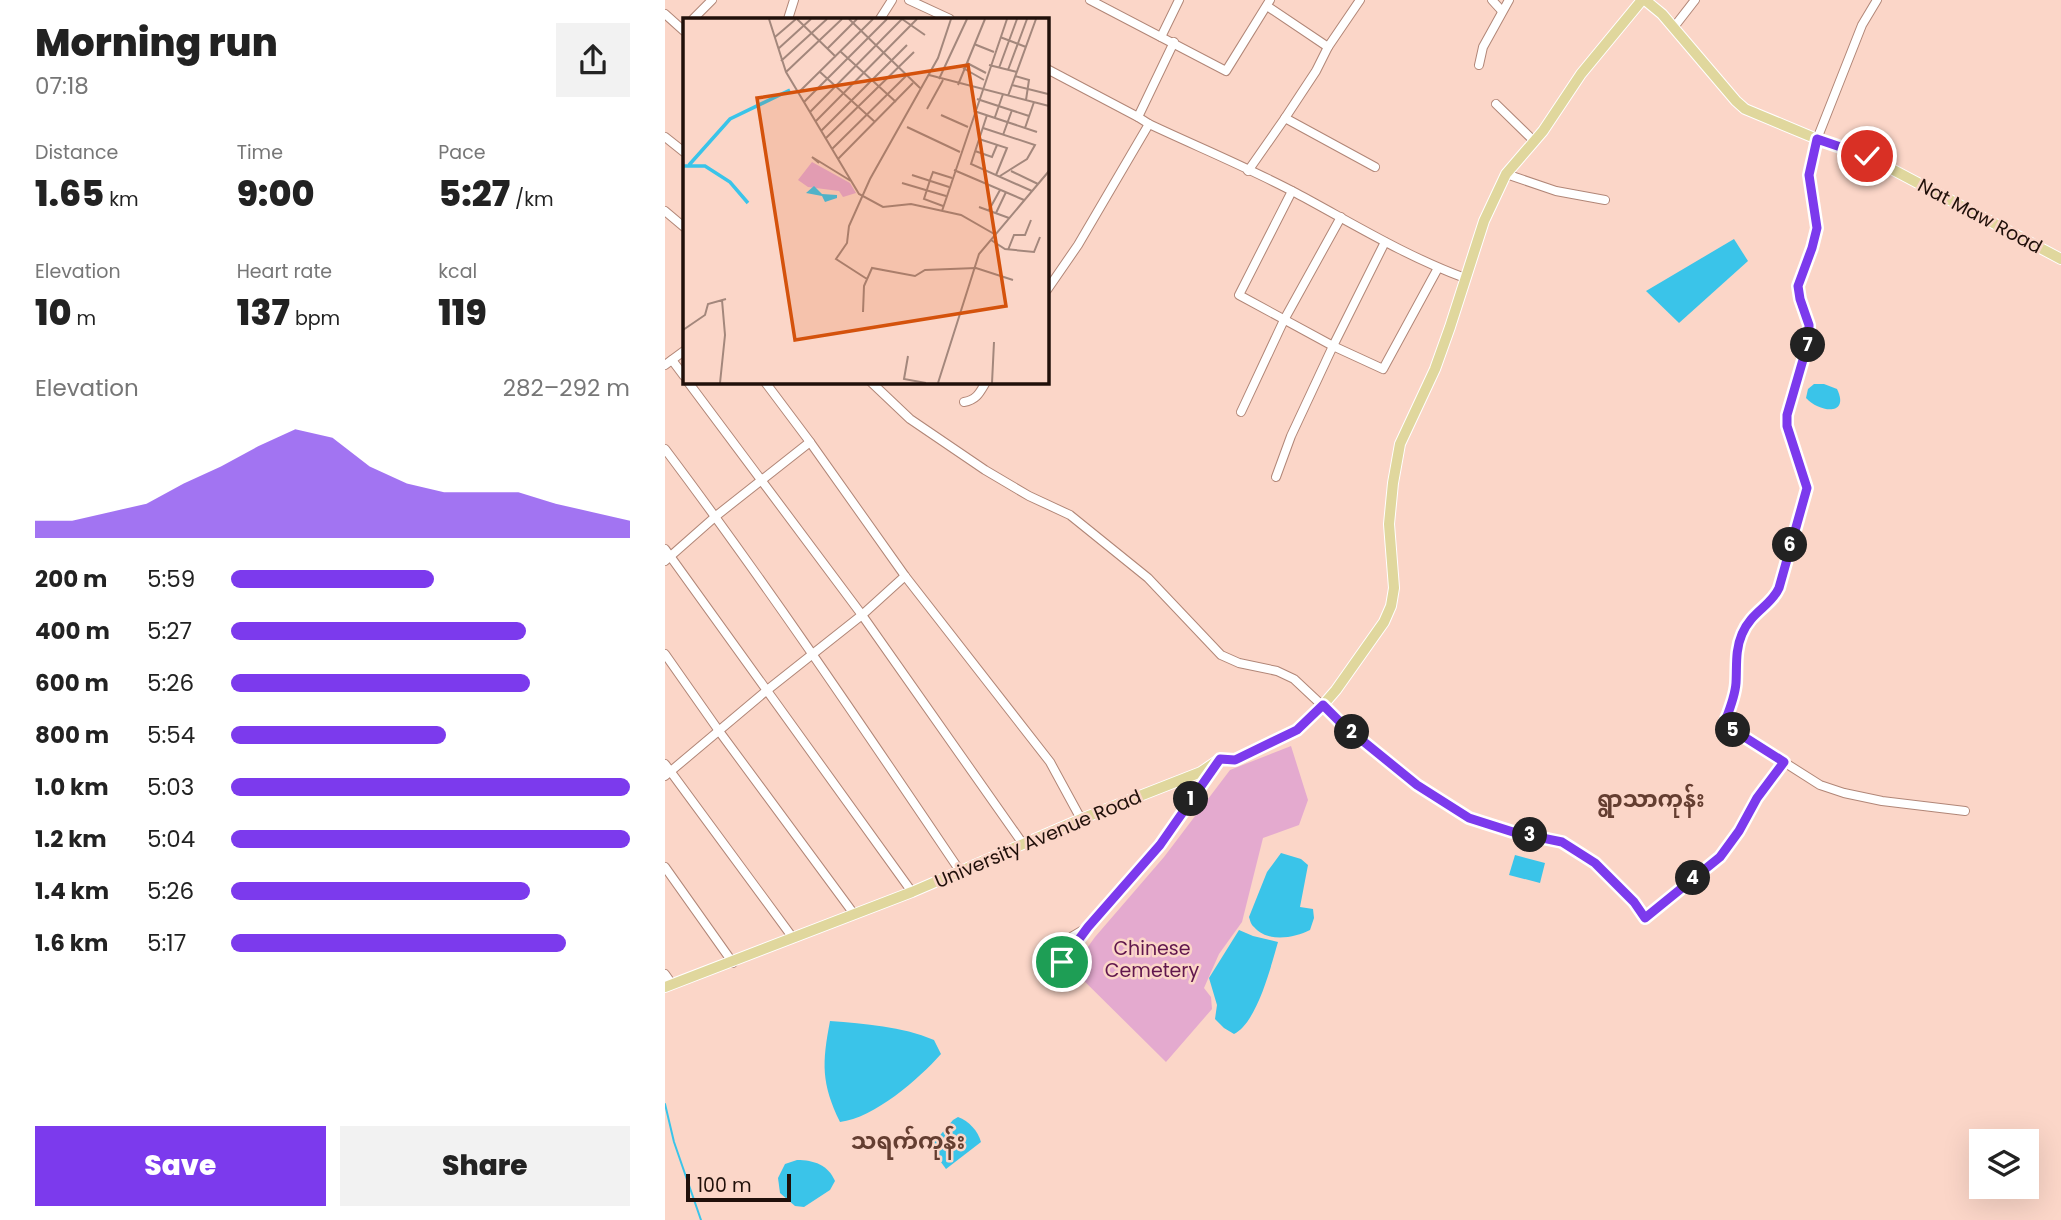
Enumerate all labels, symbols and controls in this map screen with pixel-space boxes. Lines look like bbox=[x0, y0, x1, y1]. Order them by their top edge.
text: Morning run bbox=[35, 16, 278, 69]
inset map bbox=[683, 18, 1048, 383]
button: share bbox=[556, 23, 630, 97]
text: 07:18 bbox=[35, 70, 89, 102]
pin bbox=[1837, 126, 1897, 186]
icon: check bbox=[1848, 137, 1886, 175]
text: Distance bbox=[35, 139, 118, 166]
text: Time bbox=[237, 139, 283, 166]
text: Pace bbox=[438, 139, 486, 166]
text: 1.65 bbox=[35, 169, 104, 218]
text: 9:00 bbox=[237, 169, 314, 218]
text: 5:27 bbox=[438, 169, 510, 218]
street label: Nat Maw Road bbox=[1913, 172, 2047, 260]
text: km bbox=[104, 186, 139, 213]
text: /km bbox=[510, 186, 554, 213]
text: Elevation bbox=[35, 258, 121, 285]
text: Heart rate bbox=[237, 258, 332, 285]
text: kcal bbox=[438, 258, 477, 285]
text: 10 bbox=[35, 288, 72, 337]
text: 137 bbox=[237, 288, 290, 337]
text: 119 bbox=[438, 288, 487, 337]
text: m bbox=[72, 305, 96, 332]
text: bpm bbox=[290, 305, 340, 332]
pin: 7 bbox=[1791, 328, 1825, 362]
text: 7 bbox=[1802, 331, 1813, 358]
text: Elevation bbox=[35, 372, 139, 404]
text: 282–292 m bbox=[503, 372, 630, 404]
pin: 6 bbox=[1773, 528, 1807, 562]
text: 6 bbox=[1783, 531, 1796, 558]
text: 200 m bbox=[35, 563, 107, 595]
text: 5:59 bbox=[147, 563, 195, 595]
text: 400 m bbox=[35, 615, 110, 647]
text: 5:27 bbox=[147, 615, 192, 647]
text: 600 m bbox=[35, 667, 109, 699]
text: 5:26 bbox=[147, 667, 194, 699]
pin: 5 bbox=[1715, 712, 1751, 748]
pin: 2 bbox=[1335, 714, 1369, 750]
text: 5 bbox=[1726, 716, 1739, 743]
text: 2 bbox=[1346, 718, 1357, 745]
text: 800 m bbox=[35, 719, 109, 751]
text: 5:54 bbox=[147, 719, 195, 751]
text: 1.0 km bbox=[35, 771, 109, 803]
text: 5:03 bbox=[147, 771, 194, 803]
pin: 1 bbox=[1173, 782, 1209, 816]
street label: University Avenue Road bbox=[930, 783, 1146, 895]
district label: ရွာသာကုန်း bbox=[1597, 783, 1705, 818]
text: 1 bbox=[1187, 785, 1194, 812]
pin: 3 bbox=[1513, 818, 1547, 852]
text: 3 bbox=[1524, 821, 1535, 848]
text: 1.2 km bbox=[35, 823, 107, 855]
text: 5:04 bbox=[147, 823, 195, 855]
pin: 4 bbox=[1675, 860, 1711, 896]
text: 4 bbox=[1686, 864, 1699, 891]
text: 1.4 km bbox=[35, 875, 109, 907]
text: 5:26 bbox=[147, 875, 194, 907]
text: 1.6 km bbox=[35, 927, 108, 959]
text: 5:17 bbox=[147, 927, 186, 959]
pin bbox=[1032, 932, 1092, 992]
park label: Chinese Cemetery bbox=[1105, 935, 1199, 984]
icon: arrive bbox=[1043, 943, 1081, 981]
district label: သရက်ကုန်း bbox=[851, 1125, 965, 1160]
button: Save bbox=[35, 1126, 326, 1206]
button: Share bbox=[340, 1126, 630, 1206]
map controls bbox=[1969, 1129, 2039, 1199]
button: layers bbox=[1969, 1129, 2039, 1199]
scale bar bbox=[686, 1171, 791, 1203]
text: 100 m bbox=[697, 1172, 752, 1199]

